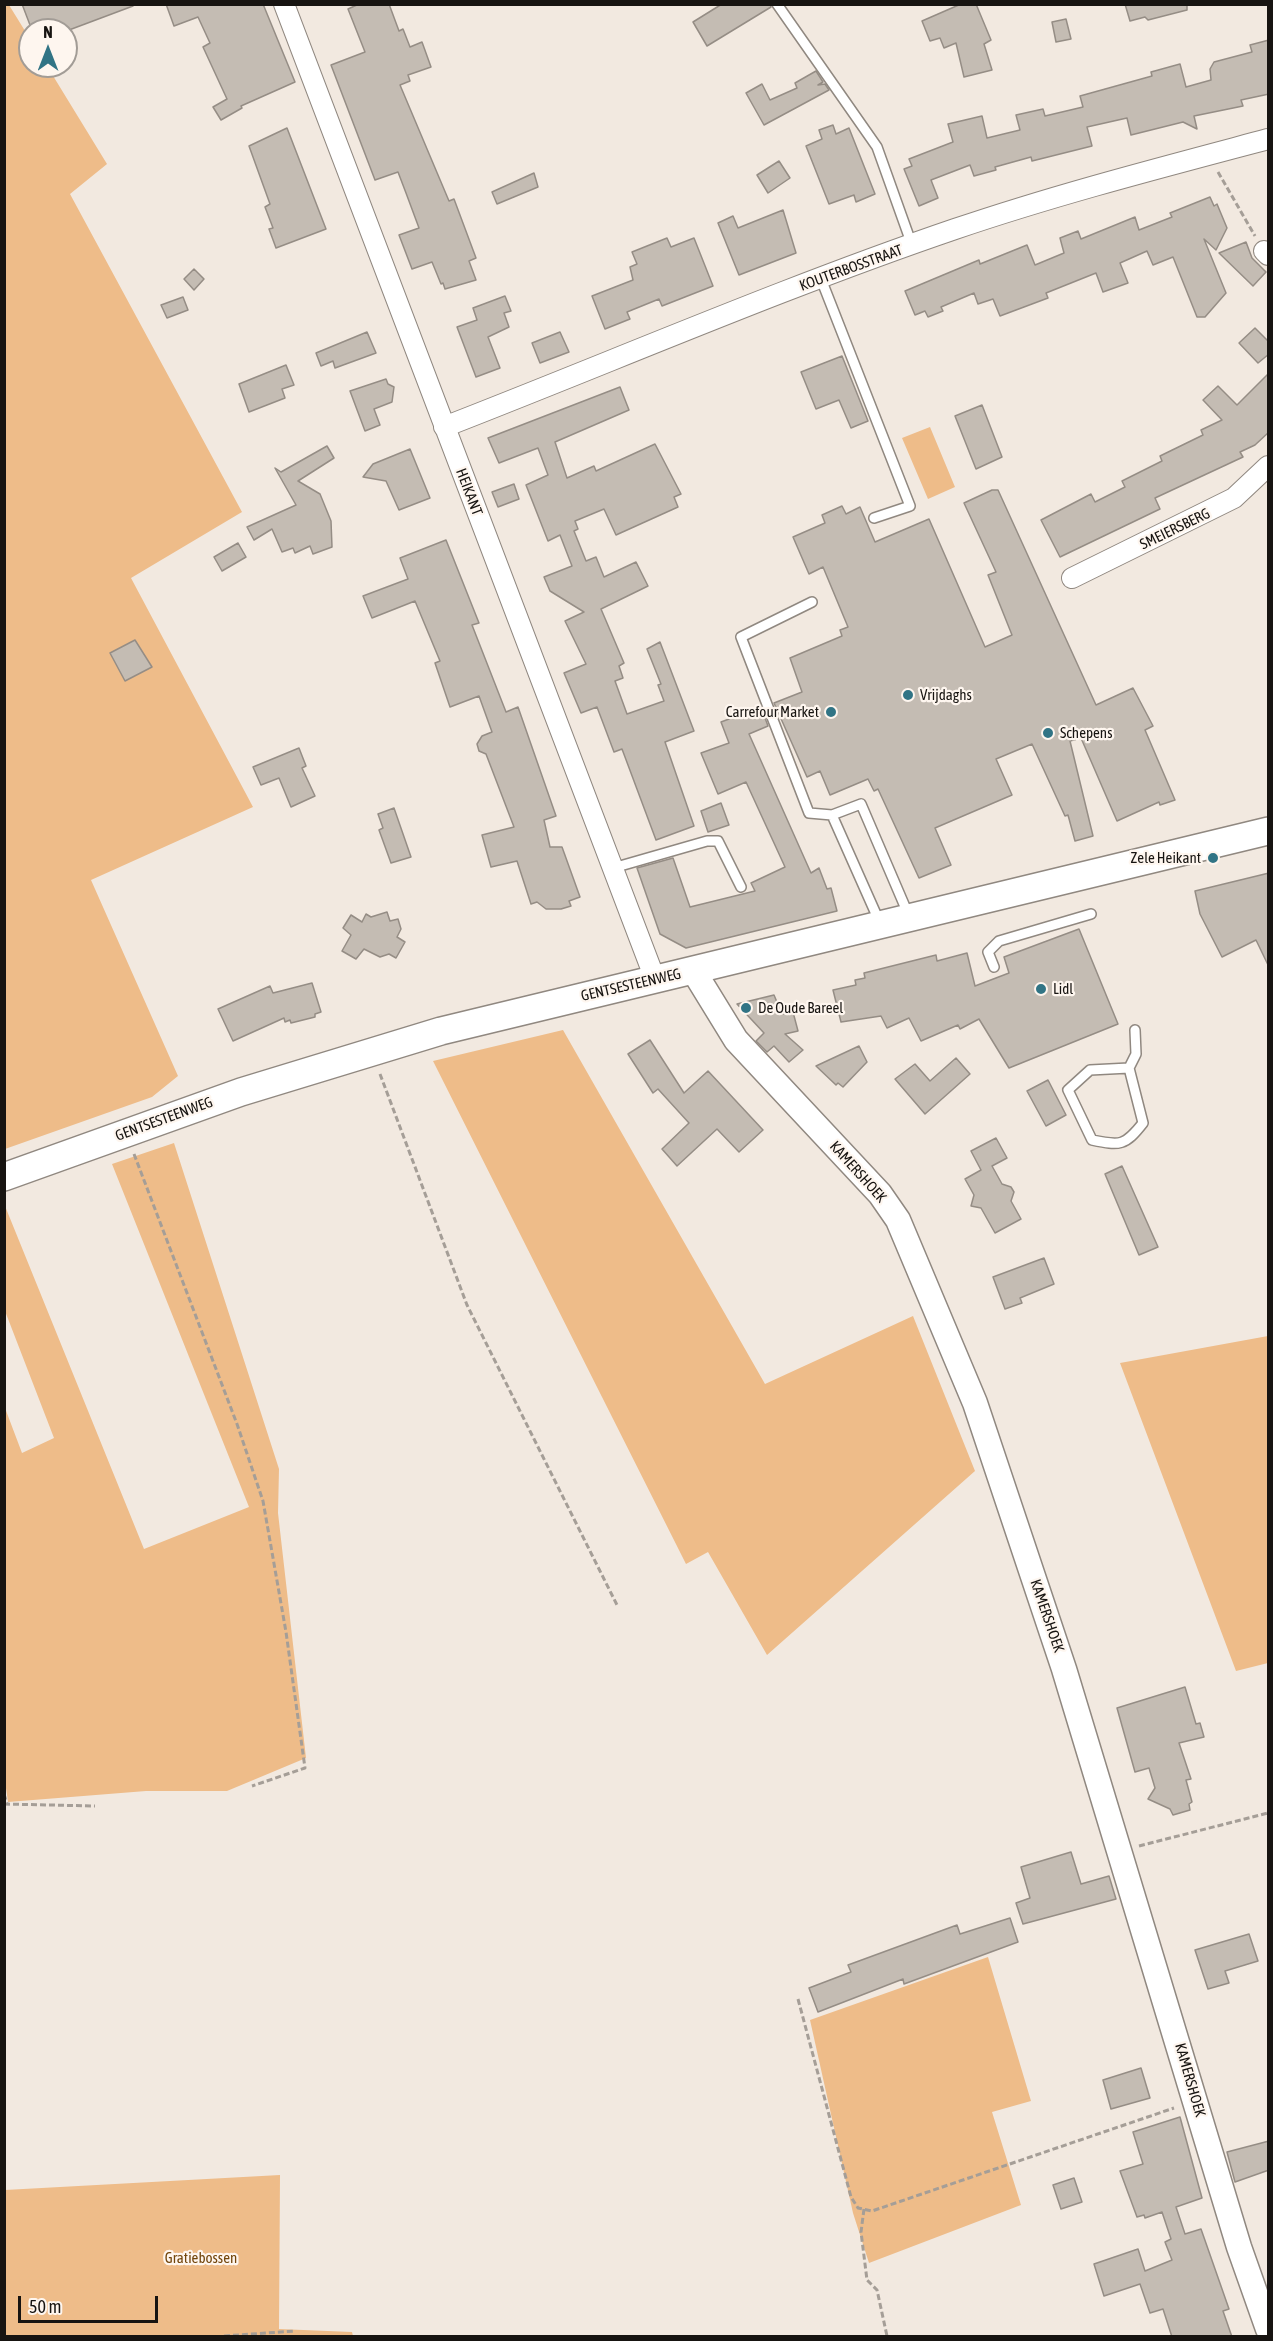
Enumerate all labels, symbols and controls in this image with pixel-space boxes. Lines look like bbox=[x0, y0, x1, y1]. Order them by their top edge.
north arrow bbox=[18, 18, 78, 78]
text: N bbox=[43, 23, 53, 41]
street label: KOUTERBOSSTRAAT bbox=[797, 241, 905, 295]
street label: HEIKANT bbox=[452, 466, 486, 518]
street label: SMEIERSBERG bbox=[1137, 504, 1213, 554]
place label: Vrijdaghs bbox=[920, 686, 972, 704]
marker: Vrijdaghs bbox=[901, 688, 915, 702]
place label: Carrefour Market bbox=[726, 703, 819, 721]
marker: Carrefour Market bbox=[824, 705, 838, 719]
place label: Schepens bbox=[1060, 724, 1112, 742]
marker: Schepens bbox=[1041, 726, 1055, 740]
place label: Zele Heikant bbox=[1131, 849, 1201, 867]
marker: Zele Heikant bbox=[1206, 851, 1220, 865]
street label: GENTSESTEENWEG bbox=[579, 965, 683, 1005]
place label: Lidl bbox=[1053, 980, 1073, 998]
marker: Lidl bbox=[1034, 982, 1048, 996]
place label: De Oude Bareel bbox=[758, 999, 843, 1017]
marker: De Oude Bareel bbox=[739, 1001, 753, 1015]
street label: GENTSESTEENWEG bbox=[113, 1093, 215, 1145]
street label: KAMERSHOEK bbox=[826, 1138, 890, 1206]
street label: KAMERSHOEK bbox=[1026, 1577, 1068, 1655]
street label: KAMERSHOEK bbox=[1171, 2041, 1209, 2119]
park label: Gratiebossen bbox=[165, 2249, 237, 2267]
scale bar bbox=[21, 2284, 160, 2322]
text: 50 m bbox=[29, 2296, 61, 2317]

